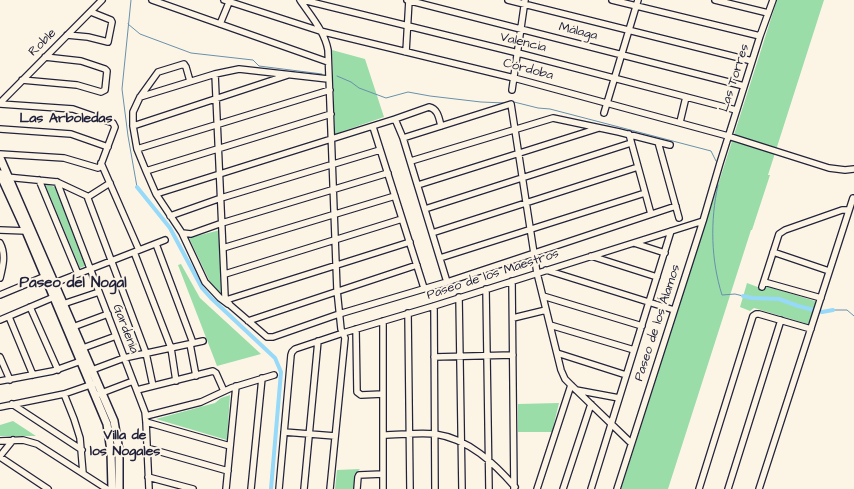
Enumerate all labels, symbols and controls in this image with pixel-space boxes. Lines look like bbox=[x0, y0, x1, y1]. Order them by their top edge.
street label: Málaga bbox=[557, 20, 599, 44]
street label: Roble bbox=[26, 26, 60, 60]
street label: Valencia bbox=[498, 30, 548, 56]
street label: Las Torres bbox=[717, 42, 753, 114]
street label: Córdoba bbox=[501, 56, 555, 84]
district label: Las Arboledas bbox=[20, 111, 112, 127]
street label: Paseo de los Maestros bbox=[425, 246, 561, 304]
street label: Paseo de los Álamos bbox=[632, 263, 684, 383]
district label: Paseo del Nogal bbox=[19, 275, 127, 293]
street label: Gardenia bbox=[108, 302, 142, 356]
district label: Villa de los Nogales bbox=[90, 428, 160, 460]

